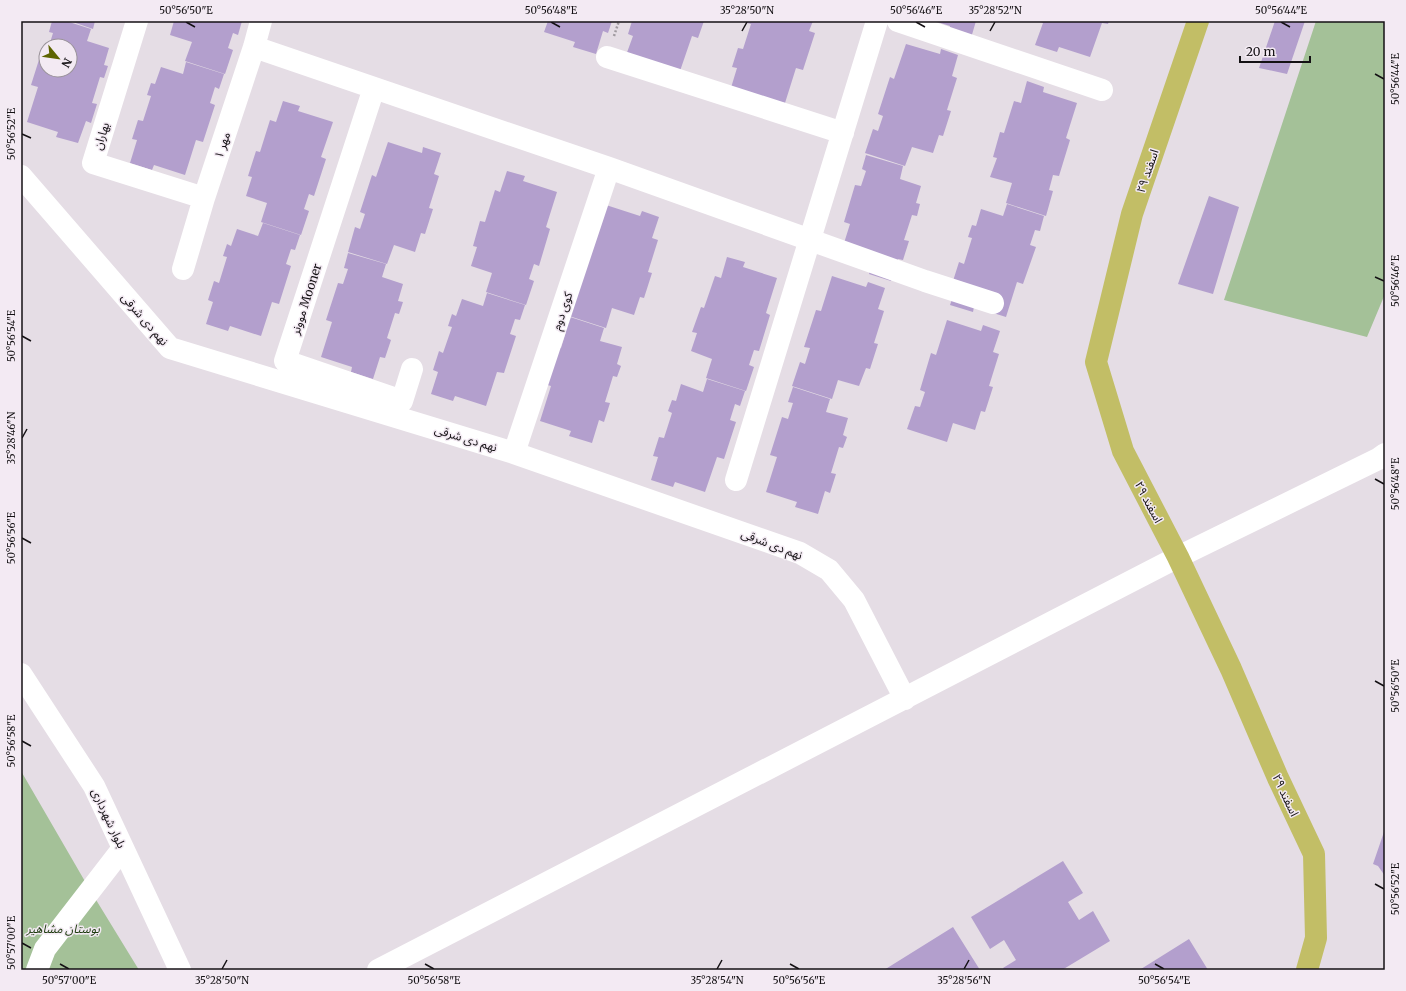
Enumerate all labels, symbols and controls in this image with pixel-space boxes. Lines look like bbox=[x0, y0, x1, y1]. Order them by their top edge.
text: 50°56'50"E bbox=[159, 4, 213, 17]
text: 50°56'48"E bbox=[525, 4, 578, 17]
text: 35°28'50"N bbox=[720, 4, 774, 17]
text: 50°56'46"E bbox=[890, 4, 943, 17]
text: 35°28'52"N bbox=[968, 4, 1022, 17]
text: 50°56'44"E bbox=[1255, 4, 1308, 17]
north arrow bbox=[38, 38, 78, 78]
scale bar bbox=[1240, 38, 1310, 64]
text: 20 m bbox=[1246, 44, 1275, 59]
text: 50°56'44"E bbox=[1389, 52, 1402, 105]
text: N bbox=[58, 56, 75, 70]
text: 50°56'52"E bbox=[5, 107, 18, 160]
street label: بهاران bbox=[90, 120, 112, 152]
street label: مهر ۱ bbox=[211, 130, 233, 160]
street label: ۲۹ اسفند bbox=[1133, 147, 1162, 195]
text: 50°56'46"E bbox=[1389, 254, 1402, 307]
street label: موونر Mooner bbox=[287, 261, 325, 337]
street label: کوی دوم bbox=[548, 289, 578, 333]
street label: نهم دی شرقی bbox=[117, 290, 172, 350]
text: 50°56'54"E bbox=[5, 309, 18, 362]
text: 35°28'46"N bbox=[5, 411, 18, 464]
street label: نهم دی شرقی bbox=[432, 421, 499, 457]
text: 50°56'48"E bbox=[1389, 457, 1402, 510]
street label: ۲۹ اسفند bbox=[1132, 478, 1166, 526]
text: 50°56'56"E bbox=[5, 511, 18, 564]
street label: نهم دی شرقی bbox=[738, 525, 805, 564]
text: 50°56'50"E bbox=[1389, 659, 1402, 713]
text: 50°56'58"E bbox=[5, 714, 18, 767]
street label: ۲۹ اسفند bbox=[1270, 771, 1302, 819]
street label: بلوار شهرداری bbox=[89, 786, 129, 850]
text: 50°56'52"E bbox=[1389, 862, 1402, 915]
text: 50°57'00"E bbox=[5, 915, 18, 970]
park label: بوستان مشاهیر bbox=[25, 921, 100, 936]
text: 50°57'00"E bbox=[42, 974, 97, 987]
text: 35°28'50"N bbox=[195, 974, 249, 987]
text: 50°56'58"E bbox=[408, 974, 461, 987]
text: 35°28'54"N bbox=[691, 974, 744, 987]
text: 50°56'56"E bbox=[773, 974, 826, 987]
text: 35°28'56"N bbox=[937, 974, 991, 987]
text: 50°56'54"E bbox=[1138, 974, 1191, 987]

